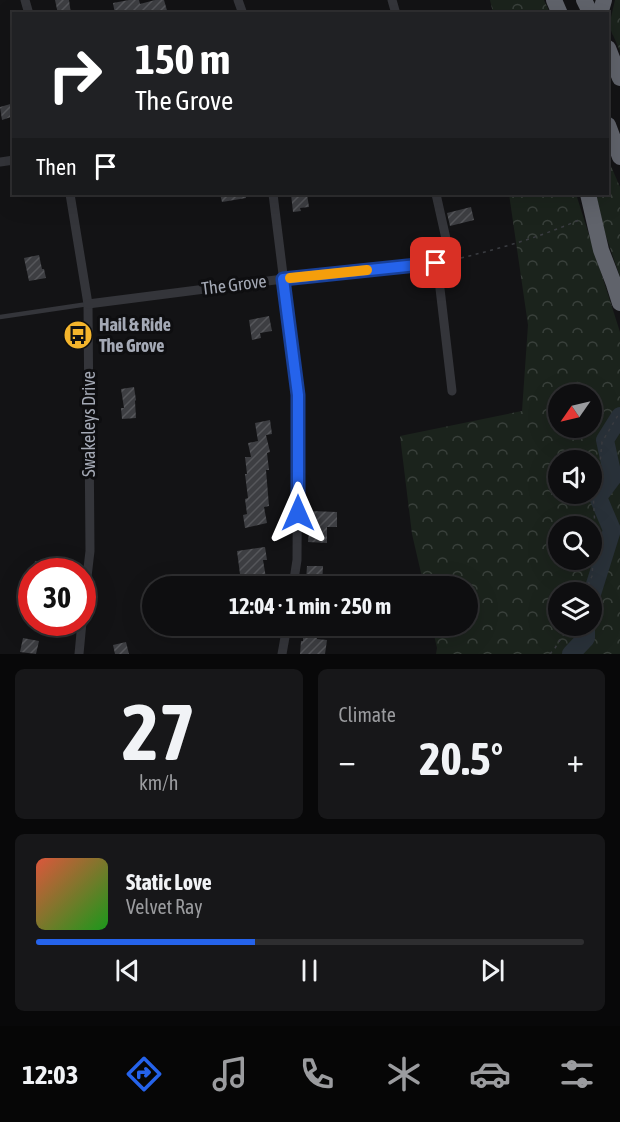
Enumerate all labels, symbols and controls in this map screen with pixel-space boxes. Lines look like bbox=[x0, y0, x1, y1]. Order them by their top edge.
text: 150 m bbox=[135, 35, 230, 83]
icon: right bbox=[36, 36, 114, 114]
text: The Grove bbox=[135, 85, 233, 116]
icon: arrive bbox=[89, 150, 122, 183]
text: Then bbox=[36, 154, 77, 180]
pin bbox=[410, 237, 461, 288]
icon: arrive bbox=[419, 246, 452, 279]
street label: The Grove bbox=[200, 270, 268, 299]
place label: Hail & Ride The Grove bbox=[99, 314, 171, 356]
bus stop icon: Hail & Ride The Grove bbox=[62, 319, 94, 351]
street label: Swakeleys Drive bbox=[78, 371, 99, 477]
north arrow bbox=[548, 384, 602, 438]
map controls bbox=[548, 384, 602, 636]
button: sound bbox=[548, 450, 602, 504]
position arrow bbox=[266, 481, 330, 545]
button: search bbox=[548, 516, 602, 570]
speed limit sign: 30 bbox=[18, 558, 96, 636]
button: layers bbox=[548, 582, 602, 636]
text: 12:04 · 1 min · 250 m bbox=[229, 593, 391, 619]
text: 27 bbox=[122, 687, 195, 777]
text: Climate bbox=[339, 703, 396, 726]
text: 20.5° bbox=[419, 733, 503, 785]
text: − bbox=[339, 741, 356, 779]
text: + bbox=[567, 741, 584, 779]
text: km/h bbox=[139, 771, 179, 794]
text: Static Love bbox=[126, 869, 212, 895]
text: Velvet Ray bbox=[126, 895, 203, 918]
icon: previous bbox=[111, 954, 144, 987]
icon: pause bbox=[293, 954, 326, 987]
icon: next bbox=[476, 954, 509, 987]
icon: directions bbox=[123, 1053, 165, 1095]
icon: music bbox=[209, 1053, 251, 1095]
icon: phone bbox=[296, 1053, 338, 1095]
icon: climate bbox=[383, 1053, 425, 1095]
icon: car bbox=[469, 1053, 511, 1095]
icon: filters bbox=[556, 1053, 598, 1095]
text: 12:03 bbox=[22, 1059, 78, 1090]

